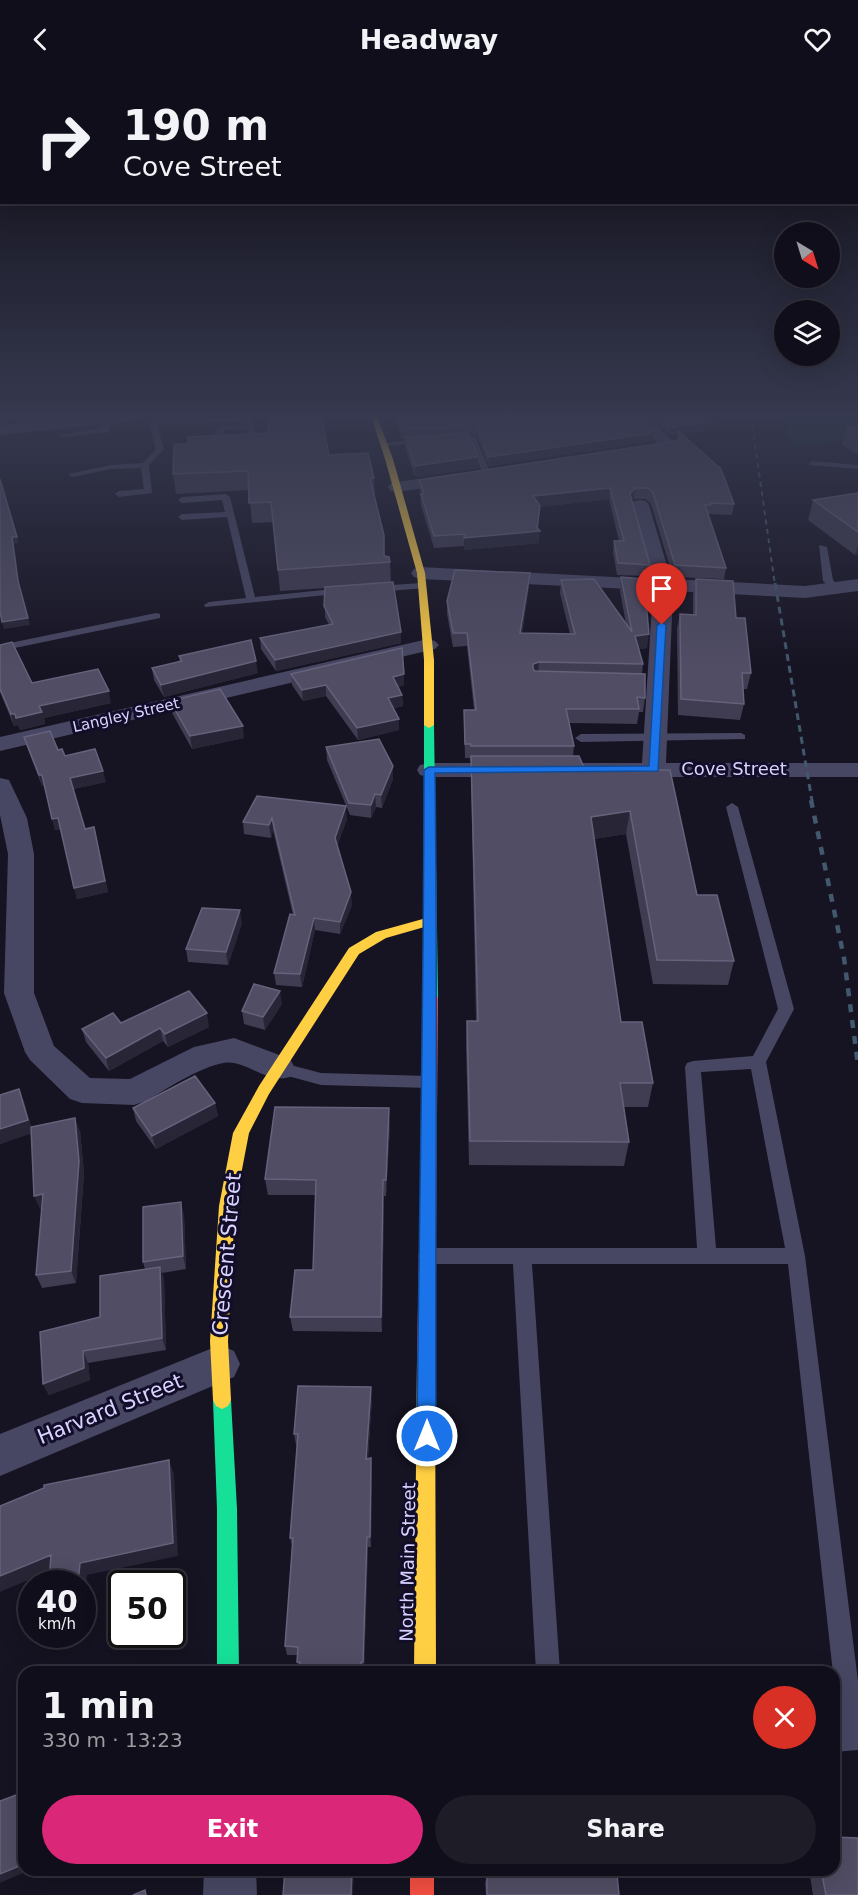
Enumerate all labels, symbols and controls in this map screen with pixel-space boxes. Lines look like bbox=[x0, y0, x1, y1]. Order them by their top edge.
icon: back bbox=[24, 23, 57, 56]
icon: heart bbox=[801, 23, 834, 56]
text: Headway bbox=[360, 24, 498, 55]
text: 190 m bbox=[123, 101, 269, 150]
icon: right bbox=[24, 102, 102, 180]
text: Cove Street bbox=[123, 151, 282, 182]
north arrow bbox=[774, 222, 840, 288]
map controls bbox=[774, 222, 840, 366]
button: layers bbox=[774, 300, 840, 366]
pin bbox=[636, 563, 687, 625]
icon: arrive bbox=[645, 572, 678, 605]
street label: Langley Street bbox=[71, 694, 181, 736]
street label: Cove Street bbox=[681, 758, 787, 779]
street label: Crescent Street bbox=[208, 1172, 246, 1336]
street label: Harvard Street bbox=[34, 1369, 186, 1449]
position arrow bbox=[395, 1404, 459, 1468]
street label: North Main Street bbox=[396, 1482, 419, 1642]
speed limit sign: 50 bbox=[108, 1570, 186, 1648]
text: 40 bbox=[36, 1584, 78, 1619]
text: km/h bbox=[38, 1615, 76, 1633]
text: 1 min bbox=[42, 1685, 155, 1726]
button: close bbox=[753, 1686, 816, 1749]
text: 330 m · 13:23 bbox=[42, 1728, 183, 1752]
button: Exit bbox=[42, 1795, 423, 1864]
button: Share bbox=[435, 1795, 816, 1864]

